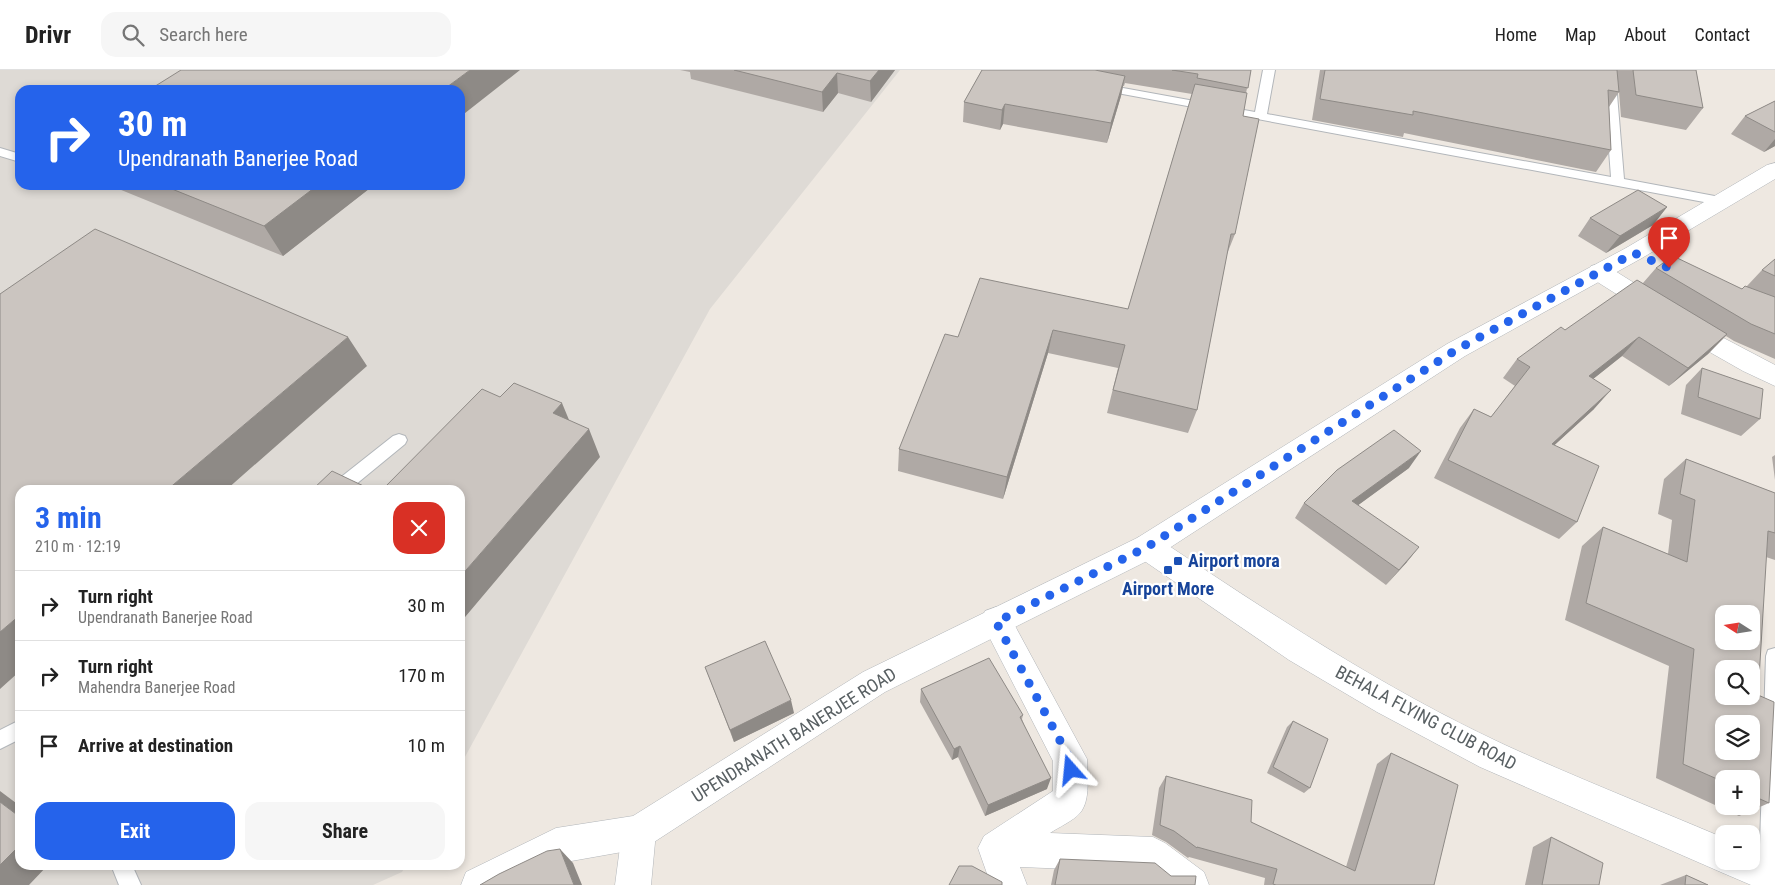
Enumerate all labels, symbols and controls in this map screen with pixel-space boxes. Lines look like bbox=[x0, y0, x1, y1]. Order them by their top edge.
search box bbox=[101, 12, 451, 57]
text: Drivr bbox=[25, 21, 71, 49]
icon: search bbox=[119, 21, 147, 49]
text: Search here bbox=[159, 23, 248, 46]
text: Home bbox=[1495, 24, 1537, 45]
text: Map bbox=[1565, 24, 1596, 45]
text: About bbox=[1624, 24, 1666, 45]
text: Contact bbox=[1694, 24, 1750, 45]
text: 30 m bbox=[118, 104, 187, 145]
icon: right bbox=[35, 105, 100, 170]
text: Upendranath Banerjee Road bbox=[118, 146, 358, 171]
pin bbox=[1648, 217, 1690, 268]
icon: arrive bbox=[1655, 224, 1683, 252]
text: 3 min bbox=[35, 500, 102, 535]
button: close bbox=[393, 502, 445, 554]
text: 210 m · 12:19 bbox=[35, 537, 121, 556]
place label: Airport mora bbox=[1188, 550, 1280, 571]
marker: Airport mora bbox=[1172, 555, 1184, 567]
marker: Airport More bbox=[1162, 564, 1174, 576]
place label: Airport More bbox=[1122, 578, 1214, 599]
text: Turn right bbox=[78, 585, 153, 608]
icon: right bbox=[35, 592, 63, 620]
text: 30 m bbox=[408, 594, 445, 617]
north arrow bbox=[1715, 605, 1760, 650]
map controls bbox=[1715, 605, 1760, 870]
text: Upendranath Banerjee Road bbox=[78, 608, 253, 627]
text: Turn right bbox=[78, 655, 153, 678]
button: search bbox=[1715, 660, 1760, 705]
street label: BEHALA FLYING CLUB ROAD bbox=[1332, 661, 1520, 774]
icon: right bbox=[35, 662, 63, 690]
street label: UPENDRANATH BANERJEE ROAD bbox=[688, 663, 900, 806]
text: 170 m bbox=[398, 664, 445, 687]
text: Mahendra Banerjee Road bbox=[78, 678, 235, 697]
button: layers bbox=[1715, 715, 1760, 760]
icon: arrive bbox=[35, 732, 63, 760]
text: Arrive at destination bbox=[78, 734, 233, 757]
text: 10 m bbox=[408, 734, 445, 757]
position arrow bbox=[1044, 743, 1096, 795]
button: + bbox=[1715, 770, 1760, 815]
button: Exit bbox=[35, 802, 235, 860]
button: Share bbox=[245, 802, 445, 860]
button: − bbox=[1715, 825, 1760, 870]

